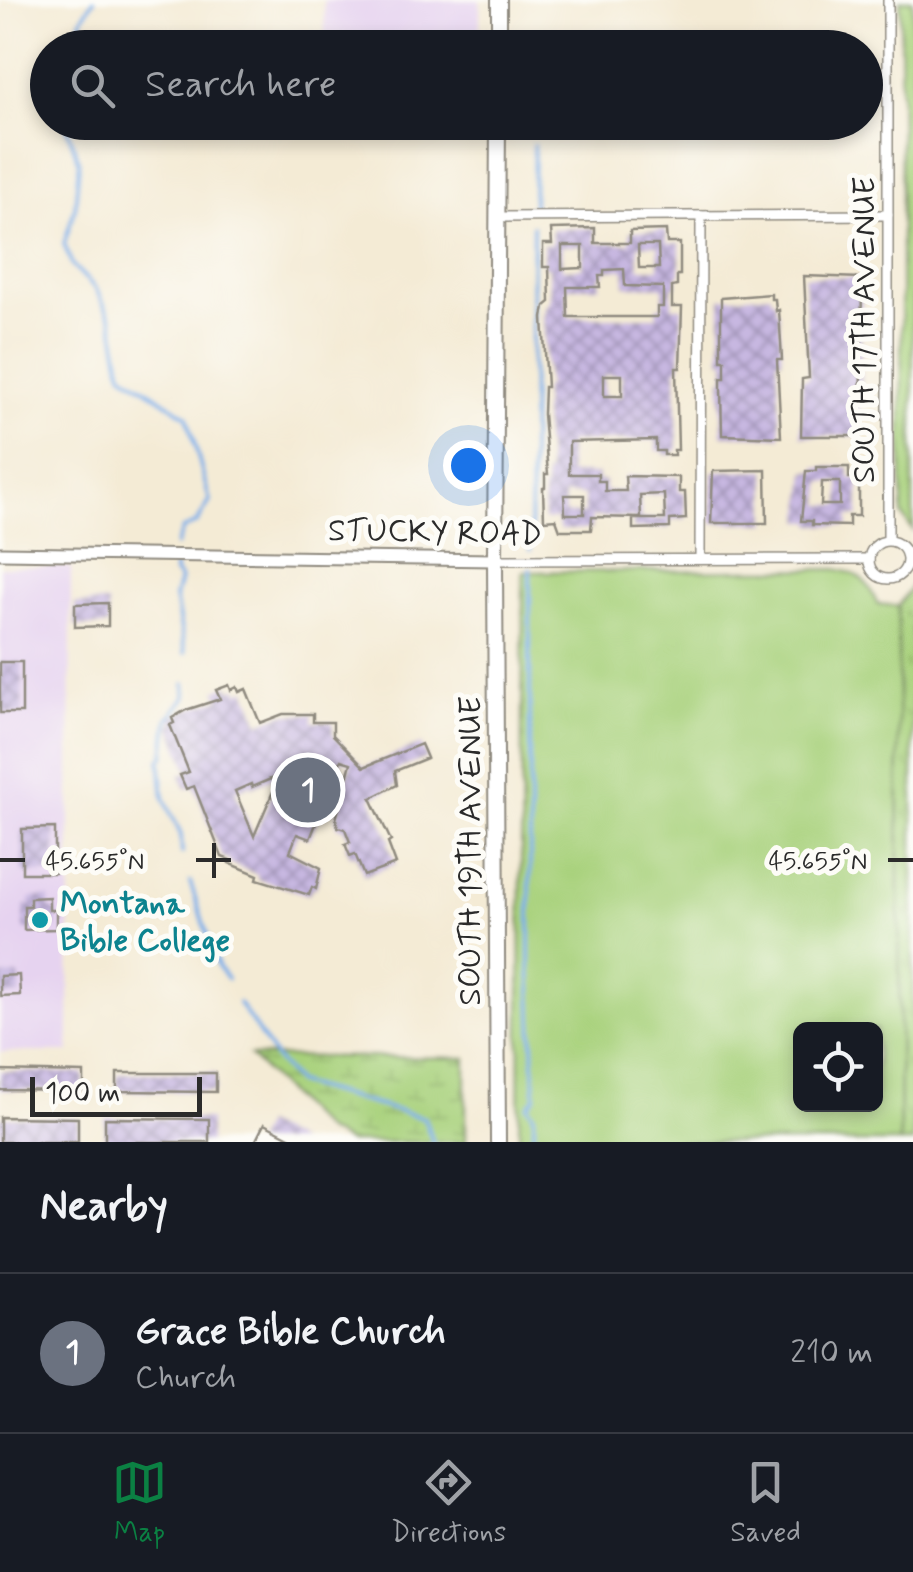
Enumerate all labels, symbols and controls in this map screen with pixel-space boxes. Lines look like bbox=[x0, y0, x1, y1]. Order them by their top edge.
search box bbox=[30, 30, 883, 140]
icon: search bbox=[65, 58, 120, 113]
text: Search here bbox=[145, 61, 336, 110]
street label: SOUTH 17TH AVENUE bbox=[844, 177, 886, 483]
your location bbox=[443, 440, 494, 491]
street label: STUCKY ROAD bbox=[328, 510, 542, 556]
street label: SOUTH 19TH AVENUE bbox=[450, 696, 492, 1006]
pin: 1 bbox=[276, 752, 340, 828]
text: 45.655°N bbox=[46, 846, 144, 879]
text: 45.655°N bbox=[769, 846, 867, 879]
place label: Montana Bible College bbox=[60, 883, 230, 963]
marker: Montana Bible College bbox=[29, 909, 51, 931]
map controls bbox=[793, 1022, 883, 1112]
button: locate bbox=[793, 1022, 883, 1112]
scale bar bbox=[30, 1072, 202, 1116]
text: 100 m bbox=[45, 1076, 120, 1113]
text: Nearby bbox=[40, 1180, 168, 1235]
text: Grace Bible Church bbox=[135, 1308, 446, 1357]
text: 1 bbox=[65, 1332, 80, 1374]
text: 210 m bbox=[790, 1332, 873, 1374]
text: Church bbox=[135, 1357, 236, 1399]
tab: Map bbox=[112, 1455, 167, 1552]
tab: Directions bbox=[391, 1455, 506, 1552]
tab: Saved bbox=[730, 1455, 801, 1552]

